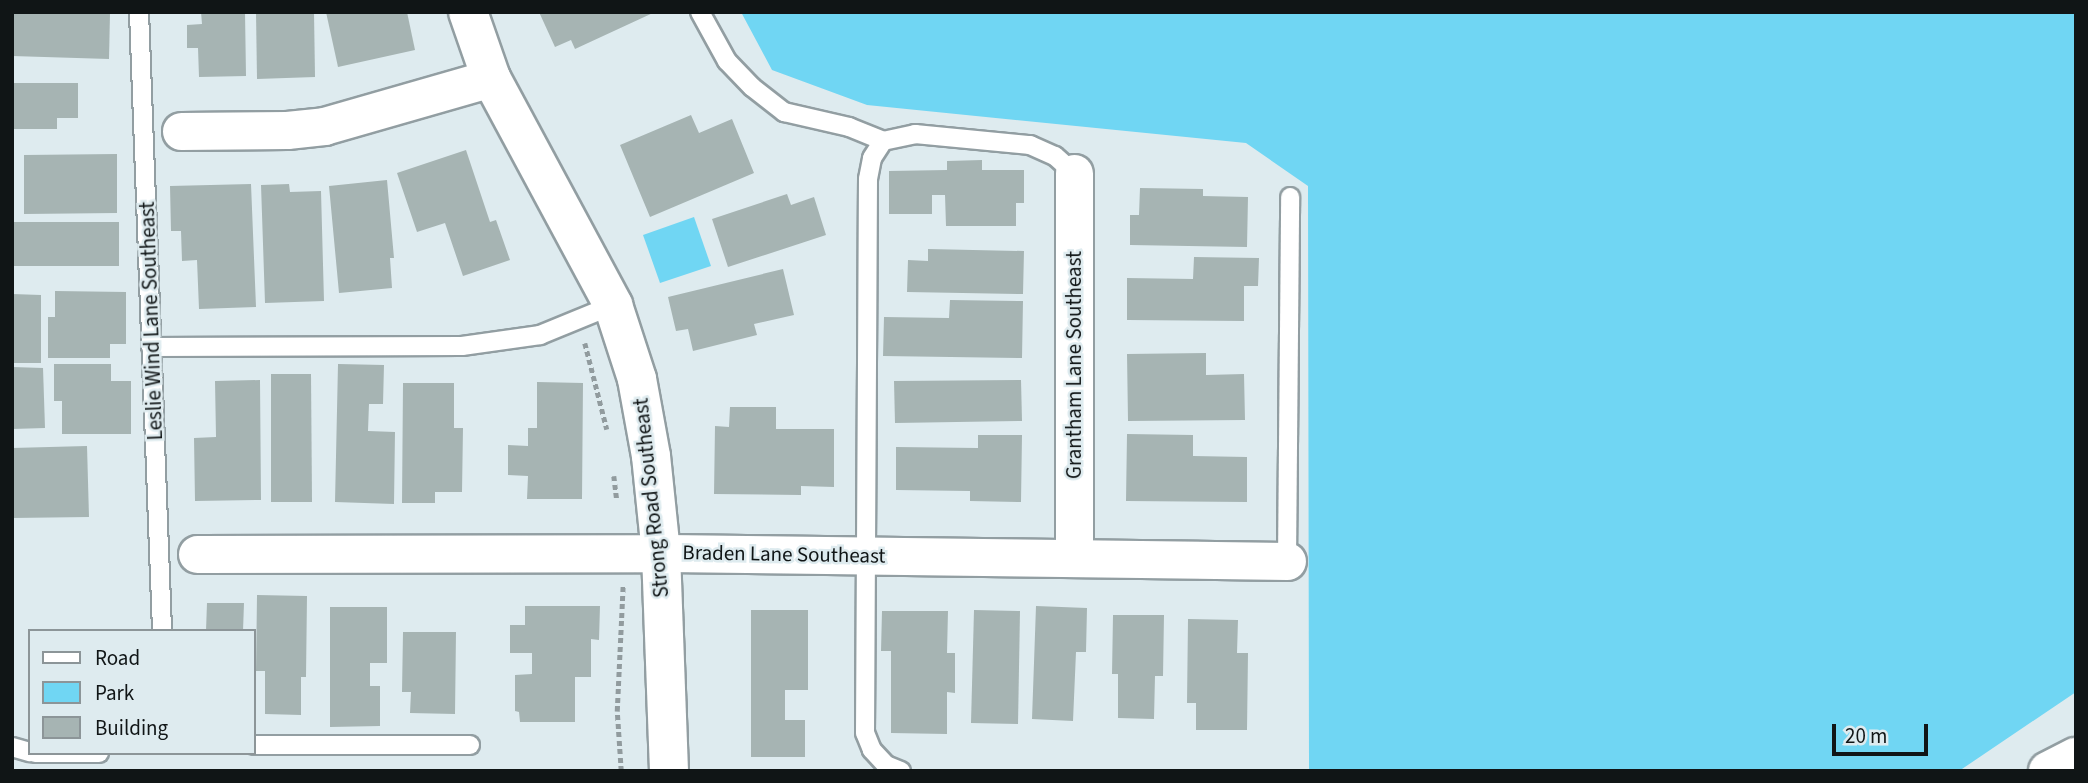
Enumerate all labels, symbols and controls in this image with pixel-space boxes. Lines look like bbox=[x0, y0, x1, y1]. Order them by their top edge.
street label: Leslie Wind Lane Southeast bbox=[134, 201, 168, 441]
street label: Grantham Lane Southeast bbox=[1061, 251, 1087, 479]
street label: Strong Road Southeast bbox=[628, 397, 674, 599]
street label: Braden Lane Southeast bbox=[682, 540, 886, 568]
legend bbox=[28, 629, 256, 755]
text: Road bbox=[95, 643, 140, 673]
text: Park bbox=[95, 678, 134, 708]
scale bar bbox=[1836, 710, 1932, 754]
text: Building bbox=[95, 713, 168, 743]
text: 20 m bbox=[1845, 721, 1887, 751]

